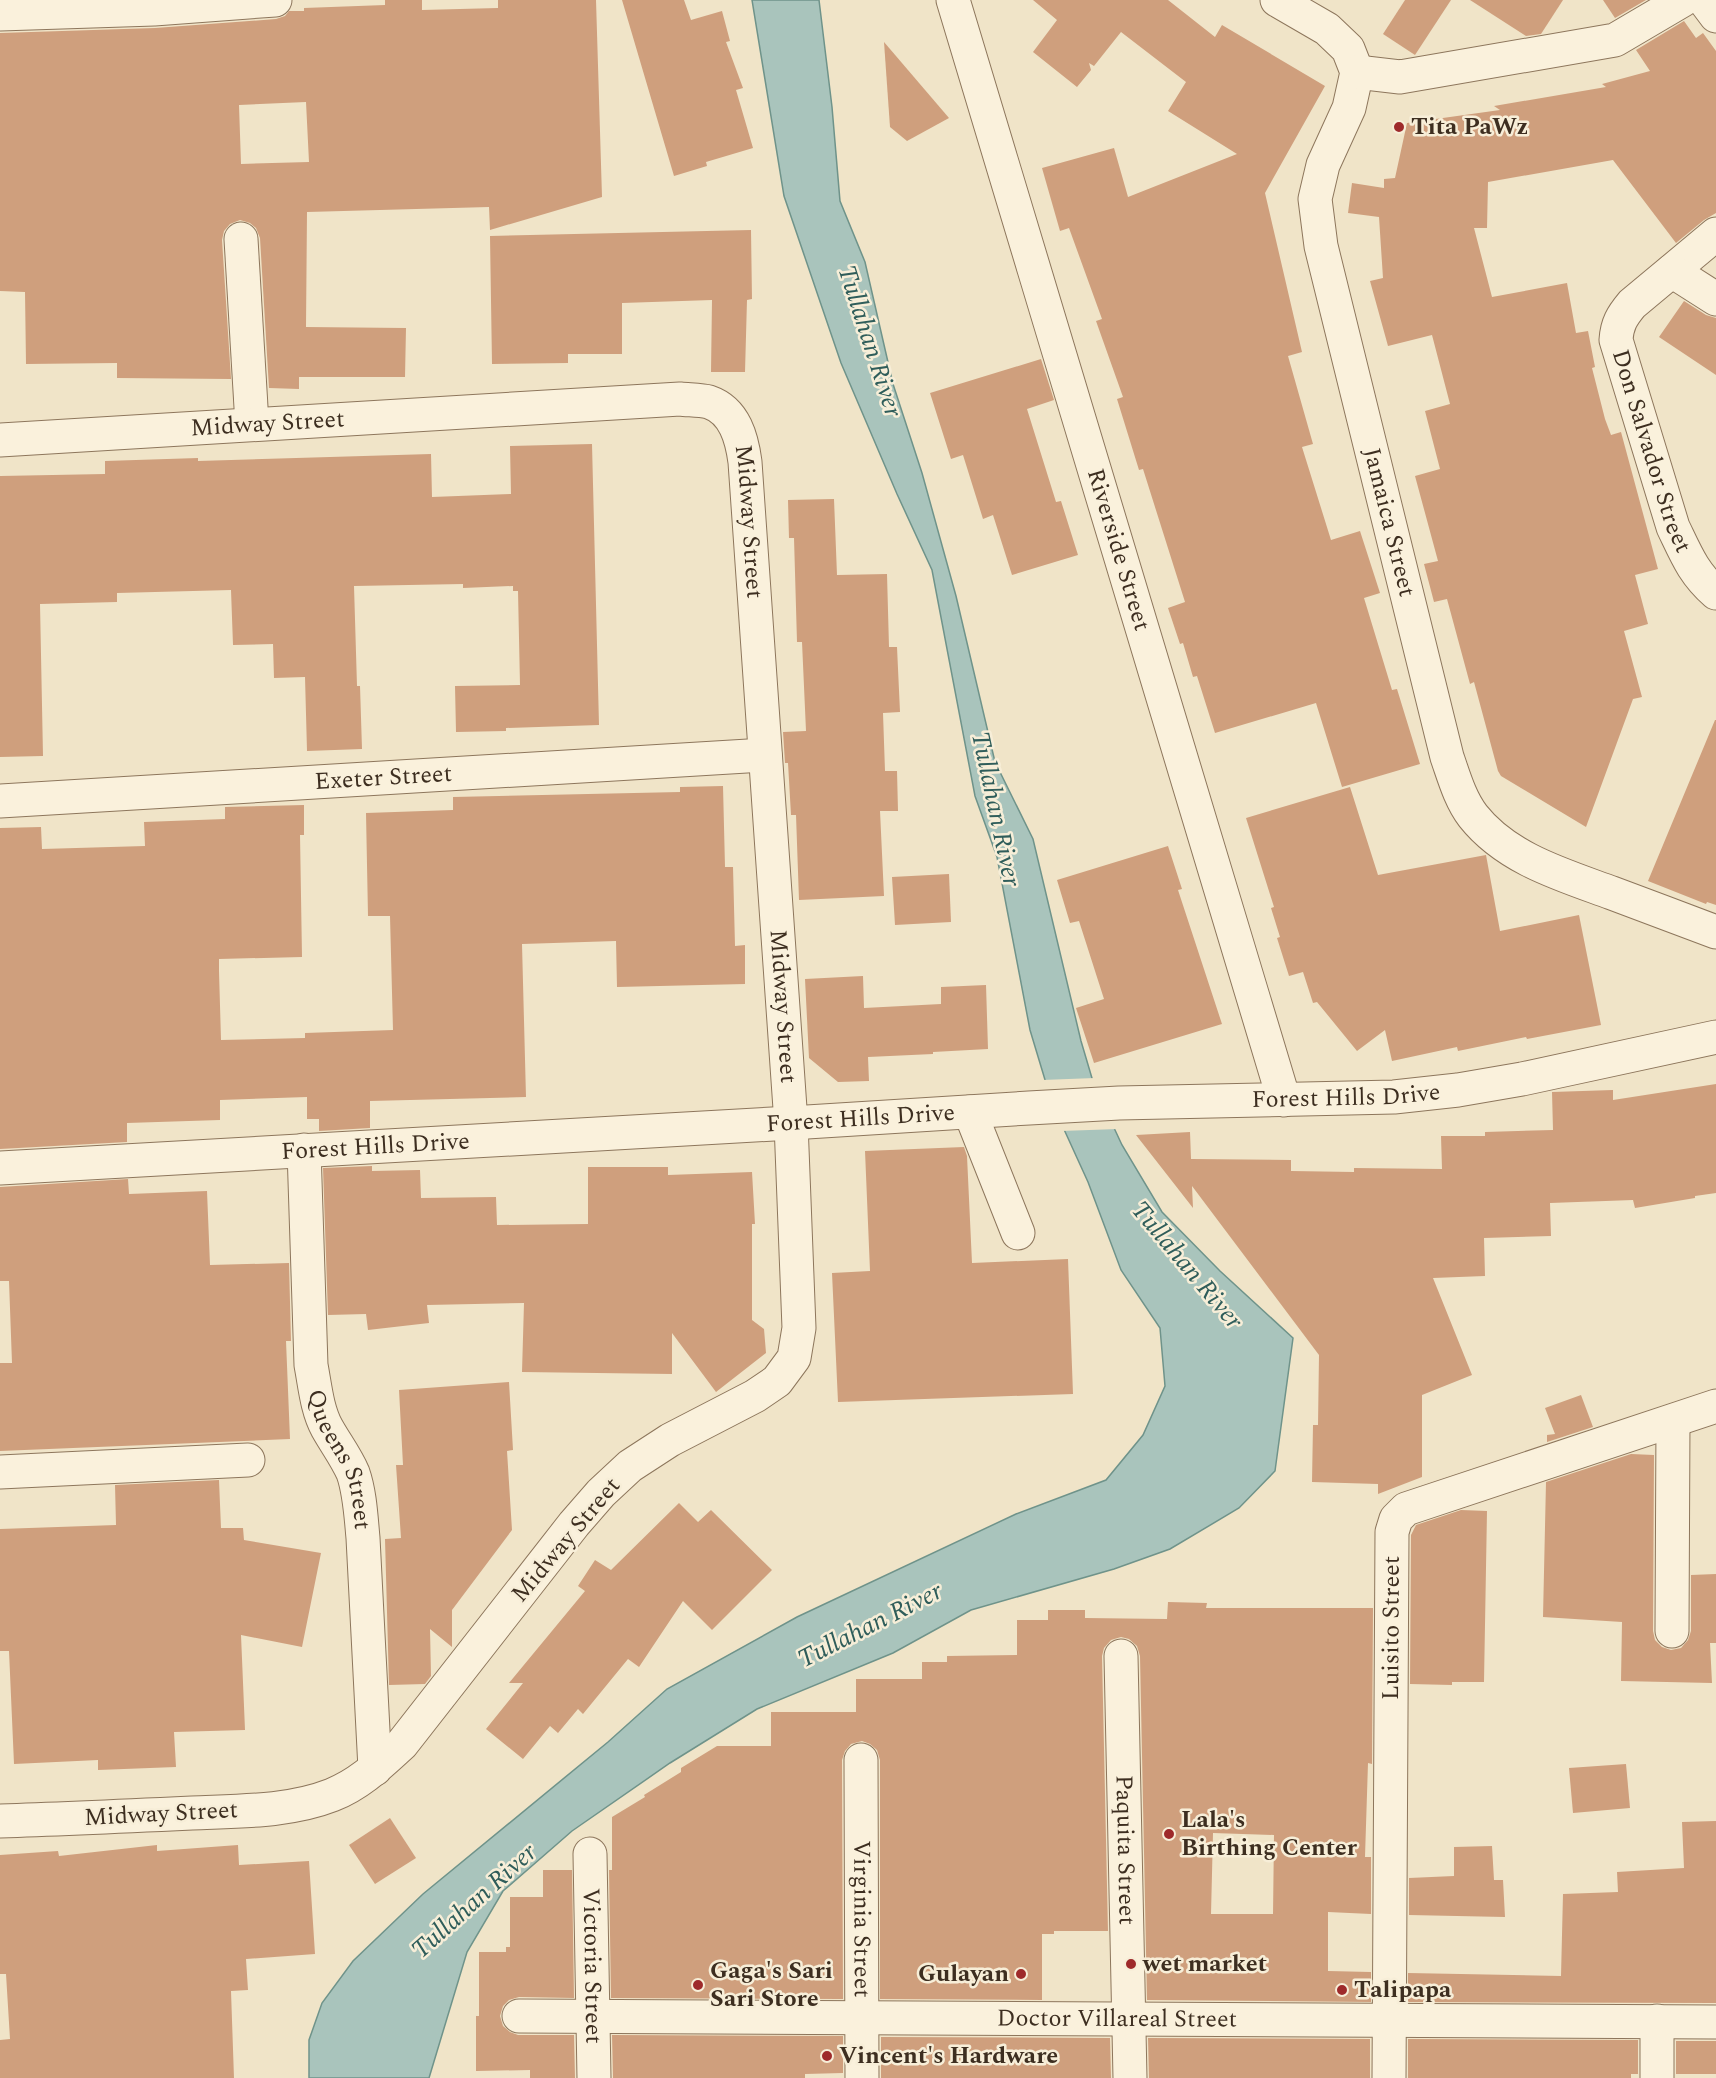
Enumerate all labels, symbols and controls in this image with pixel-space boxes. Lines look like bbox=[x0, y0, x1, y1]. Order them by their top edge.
place label: Tita PaWz bbox=[1411, 109, 1528, 145]
marker: Tita PaWz bbox=[1392, 120, 1406, 134]
water label: Tullahan River bbox=[827, 260, 914, 423]
street label: Don Salvador Street bbox=[1602, 345, 1701, 559]
street label: Midway Street bbox=[189, 401, 346, 446]
street label: Midway Street bbox=[725, 442, 772, 600]
street label: Jamaica Street bbox=[1353, 444, 1425, 601]
street label: Riverside Street bbox=[1077, 464, 1160, 635]
water label: Tullahan River bbox=[960, 728, 1032, 891]
street label: Exeter Street bbox=[314, 756, 453, 800]
street label: Midway Street bbox=[760, 928, 806, 1085]
street label: Forest Hills Drive bbox=[1251, 1074, 1442, 1118]
street label: Forest Hills Drive bbox=[765, 1095, 956, 1142]
street label: Forest Hills Drive bbox=[280, 1123, 471, 1170]
water label: Tullahan River bbox=[1121, 1192, 1254, 1339]
street label: Queens Street bbox=[297, 1386, 380, 1531]
street label: Midway Street bbox=[503, 1469, 629, 1611]
street label: Luisito Street bbox=[1373, 1556, 1410, 1700]
water label: Tullahan River bbox=[791, 1571, 950, 1679]
street label: Paquita Street bbox=[1106, 1774, 1145, 1925]
street label: Midway Street bbox=[83, 1792, 239, 1836]
place label: Lala's Birthing Center bbox=[1181, 1802, 1358, 1866]
marker: Lala's Birthing Center bbox=[1162, 1827, 1176, 1841]
water label: Tullahan River bbox=[402, 1833, 547, 1969]
street label: Virginia Street bbox=[843, 1840, 880, 1998]
street label: Victoria Street bbox=[573, 1888, 611, 2044]
place label: wet market bbox=[1142, 1946, 1267, 1982]
place label: Gaga's Sari Sari Store bbox=[710, 1953, 833, 2017]
place label: Gulayan bbox=[918, 1956, 1009, 1992]
marker: wet market bbox=[1124, 1957, 1138, 1971]
marker: Gulayan bbox=[1014, 1967, 1028, 1981]
place label: Talipapa bbox=[1354, 1972, 1452, 2008]
marker: Gaga's Sari Sari Store bbox=[691, 1978, 705, 1992]
marker: Talipapa bbox=[1335, 1983, 1349, 1997]
street label: Doctor Villareal Street bbox=[997, 2000, 1237, 2038]
place label: Vincent's Hardware bbox=[839, 2038, 1058, 2074]
marker: Vincent's Hardware bbox=[820, 2049, 834, 2063]

